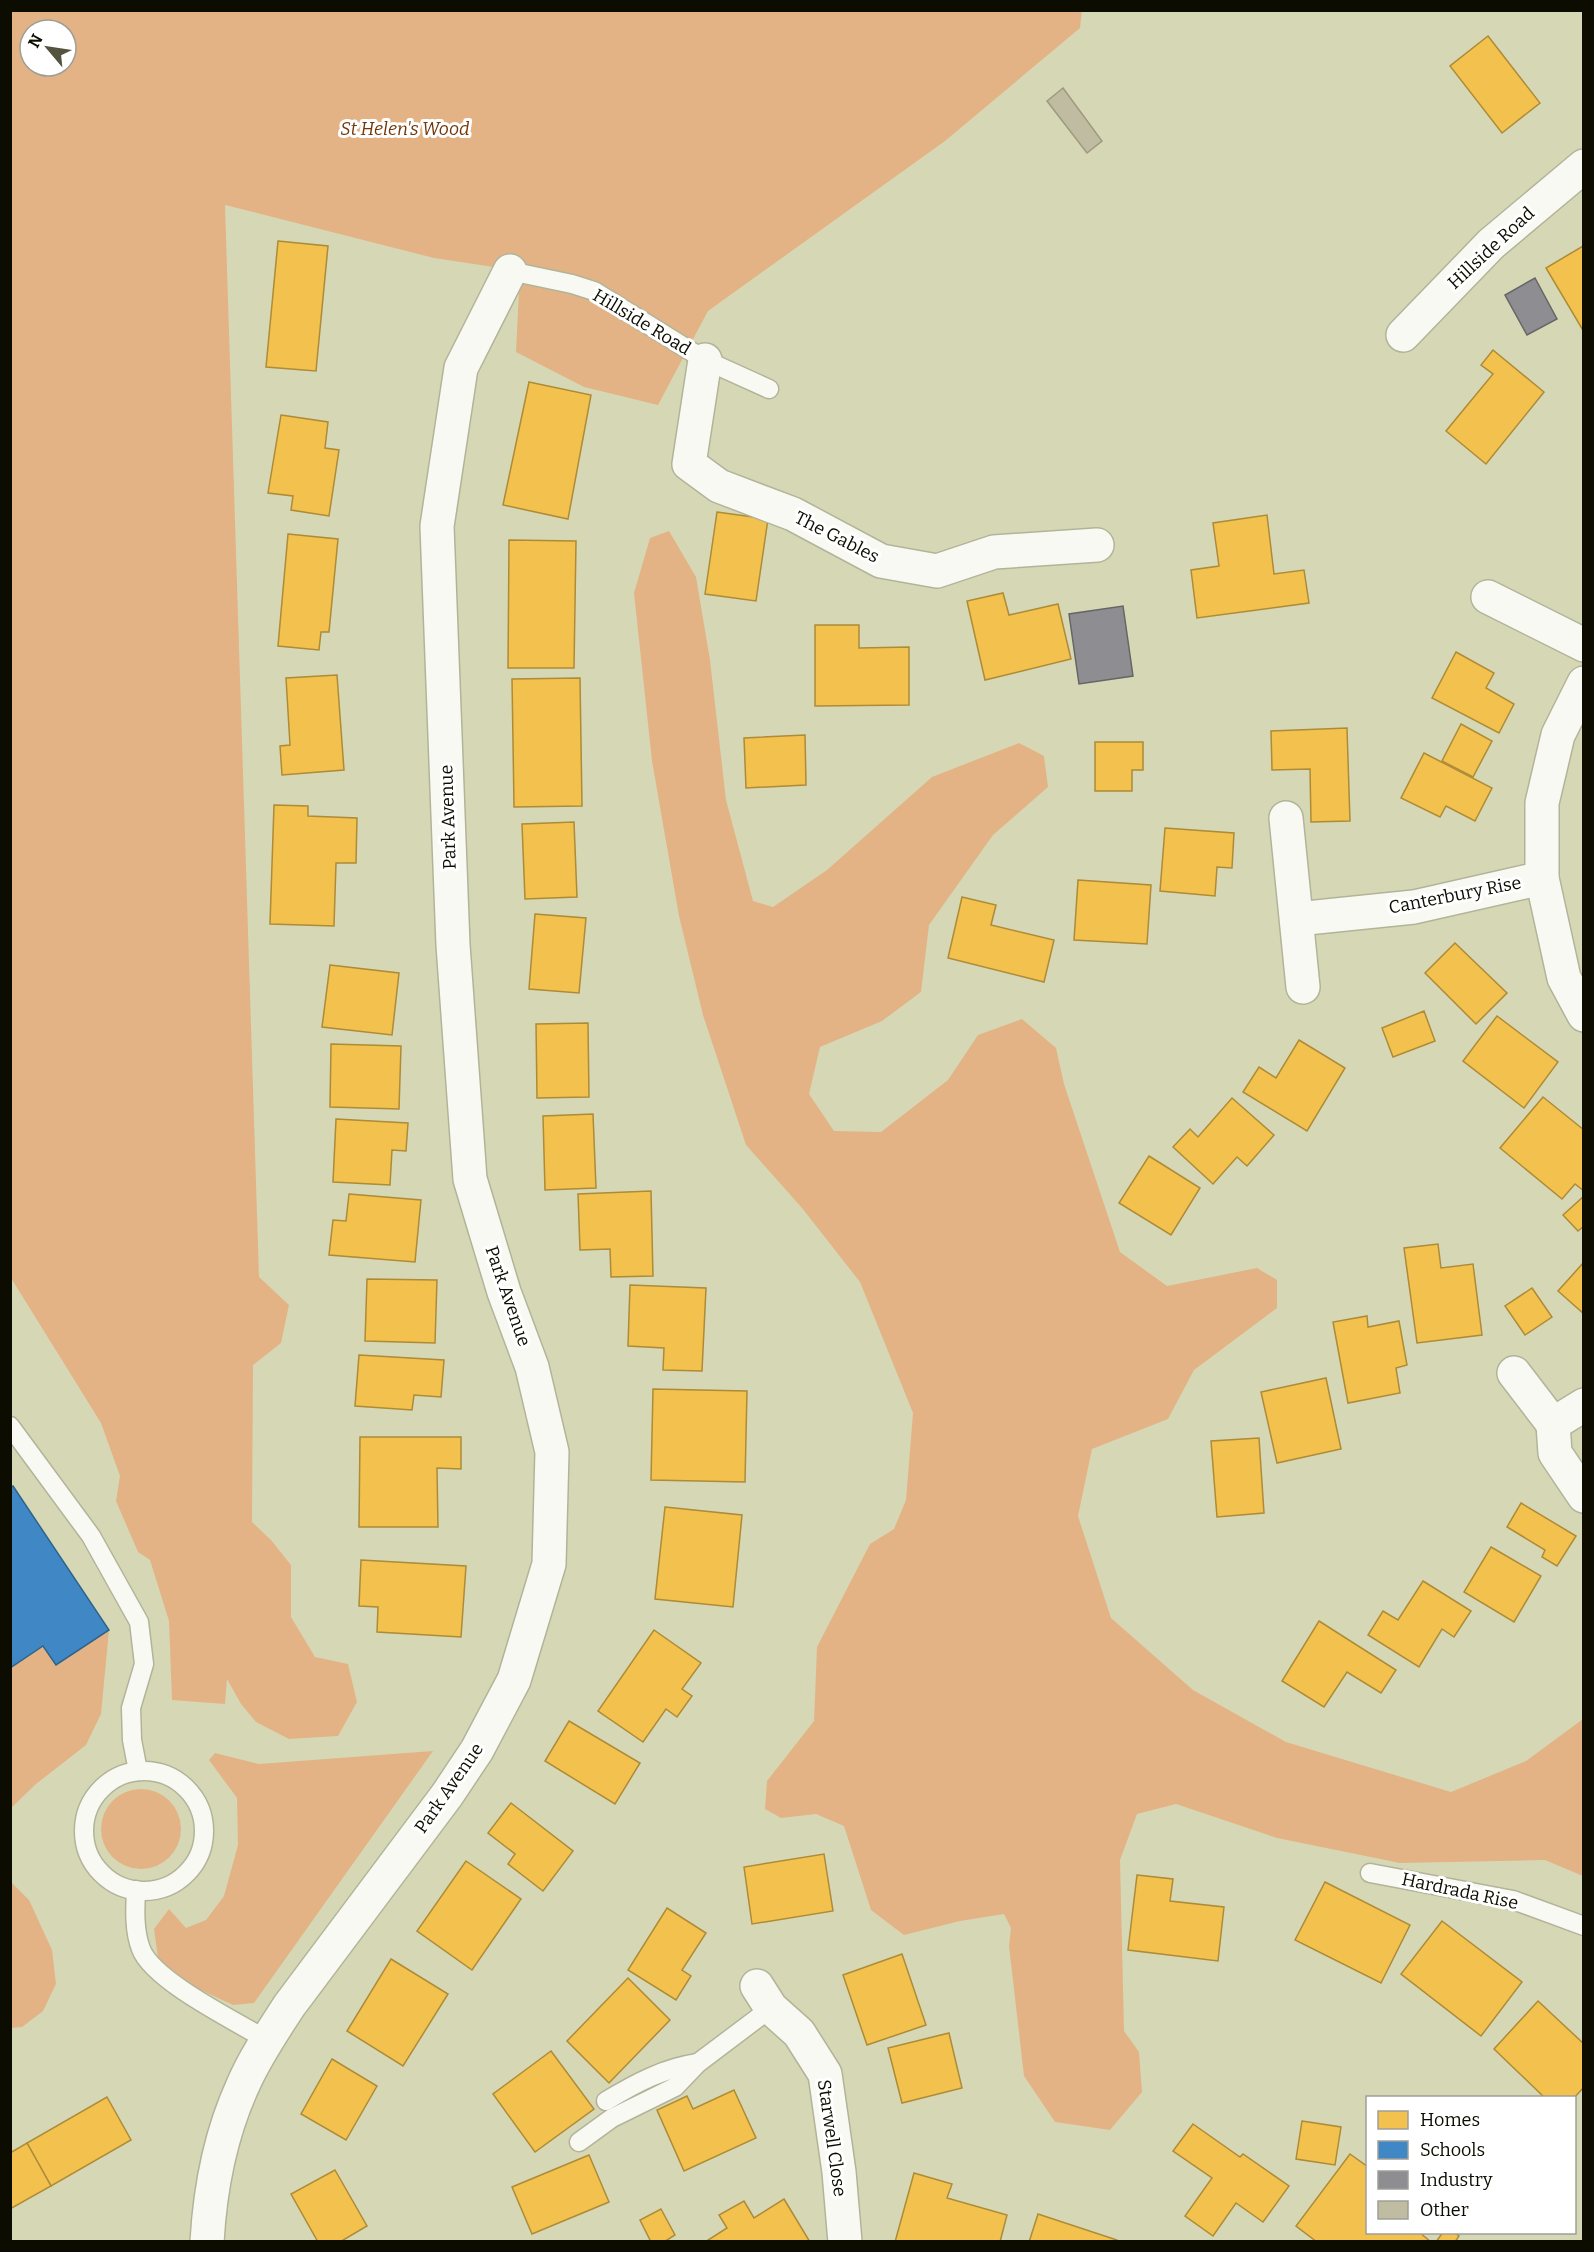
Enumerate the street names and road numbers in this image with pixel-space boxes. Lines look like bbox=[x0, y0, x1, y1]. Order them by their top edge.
street label: Hillside Road bbox=[1443, 202, 1539, 294]
street label: Hillside Road bbox=[589, 284, 695, 360]
street label: The Gables bbox=[791, 506, 883, 568]
street label: Park Avenue bbox=[435, 764, 461, 870]
street label: Canterbury Rise bbox=[1387, 871, 1523, 919]
street label: Park Avenue bbox=[481, 1243, 535, 1349]
street label: Park Avenue bbox=[410, 1739, 488, 1837]
street label: Hardrada Rise bbox=[1400, 1868, 1520, 1914]
street label: Starwell Close bbox=[813, 2078, 851, 2198]

